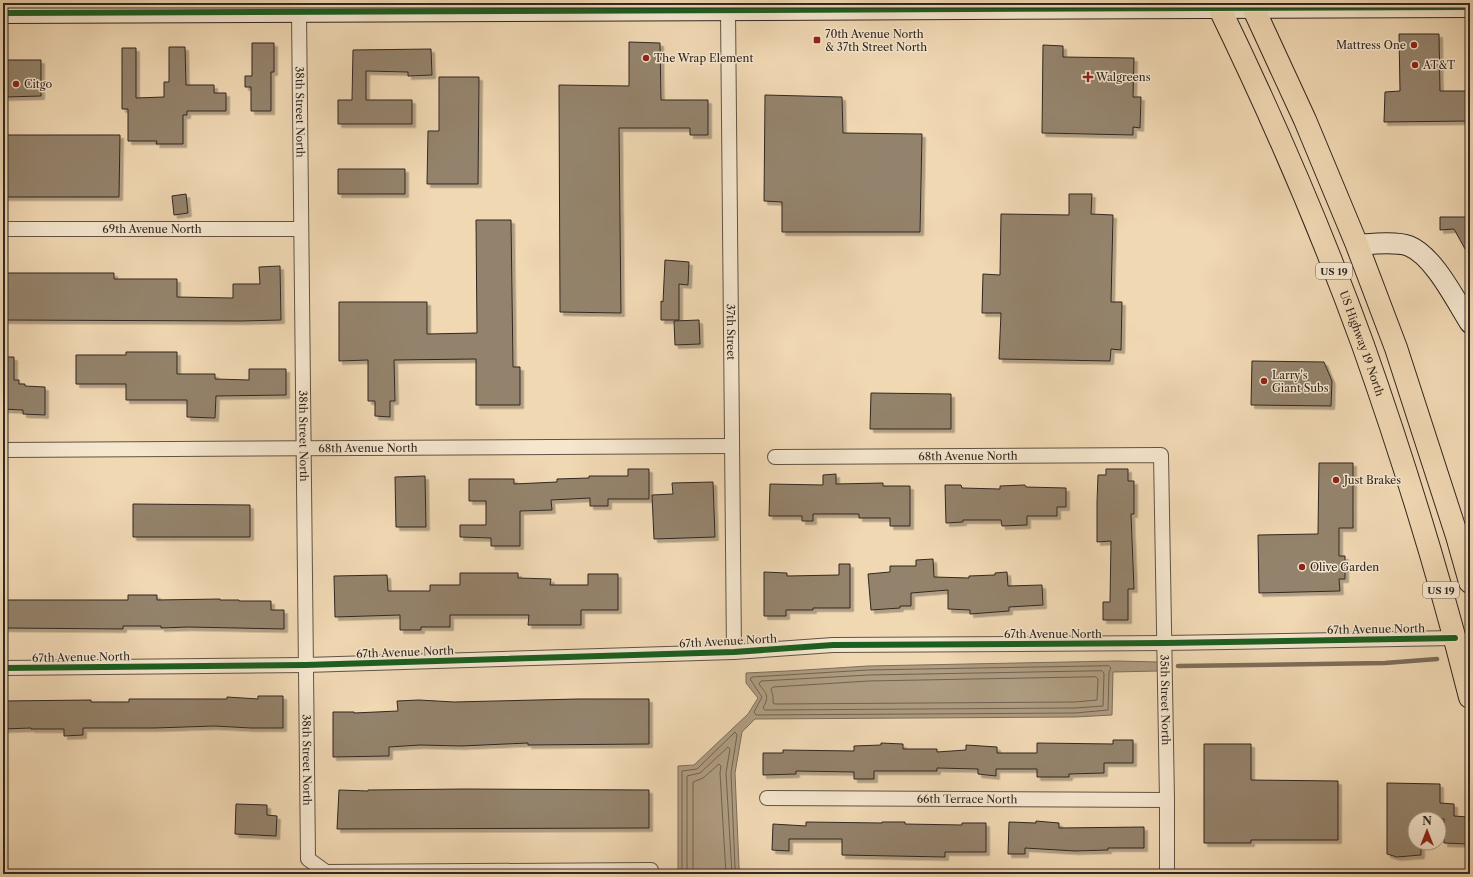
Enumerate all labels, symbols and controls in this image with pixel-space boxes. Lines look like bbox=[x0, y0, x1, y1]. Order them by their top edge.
place label: 70th Avenue North & 37th Street North bbox=[825, 27, 927, 54]
marker: 70th Avenue North & 37th Street North bbox=[812, 35, 822, 45]
place label: Mattress One bbox=[1336, 38, 1406, 52]
marker: Mattress One bbox=[1409, 40, 1419, 50]
place label: The Wrap Element bbox=[654, 51, 753, 65]
marker: The Wrap Element bbox=[641, 53, 651, 63]
place label: AT&T bbox=[1422, 58, 1456, 72]
marker: AT&T bbox=[1410, 60, 1420, 70]
street label: 38th Street North bbox=[293, 66, 308, 158]
place label: Walgreens bbox=[1095, 70, 1151, 84]
marker: Walgreens bbox=[1083, 72, 1093, 82]
place label: Citgo bbox=[24, 77, 52, 91]
marker: Citgo bbox=[11, 79, 21, 89]
street label: 69th Avenue North bbox=[102, 222, 202, 236]
road number: US 19 bbox=[1316, 263, 1352, 279]
street label: US Highway 19 North bbox=[1336, 289, 1387, 398]
street label: 37th Street bbox=[724, 304, 738, 360]
place label: Larry's Giant Subs bbox=[1272, 368, 1329, 395]
marker: Larry's Giant Subs bbox=[1259, 376, 1269, 386]
street label: 38th Street North bbox=[296, 390, 311, 482]
street label: 68th Avenue North bbox=[318, 441, 418, 455]
street label: 68th Avenue North bbox=[918, 449, 1018, 463]
place label: Just Brakes bbox=[1342, 473, 1401, 487]
marker: Just Brakes bbox=[1331, 475, 1341, 485]
place label: Olive Garden bbox=[1310, 560, 1379, 574]
marker: Olive Garden bbox=[1297, 562, 1307, 572]
road number: US 19 bbox=[1423, 582, 1459, 598]
street label: 67th Avenue North bbox=[1327, 621, 1425, 637]
street label: 67th Avenue North bbox=[1004, 627, 1102, 641]
street label: 67th Avenue North bbox=[679, 631, 777, 651]
street label: 67th Avenue North bbox=[356, 643, 454, 661]
street label: 67th Avenue North bbox=[32, 649, 130, 665]
street label: 35th Street North bbox=[1157, 654, 1173, 746]
street label: 38th Street North bbox=[299, 714, 314, 806]
street label: 66th Terrace North bbox=[917, 792, 1017, 806]
north arrow bbox=[1407, 811, 1447, 851]
text: N bbox=[1422, 814, 1432, 828]

